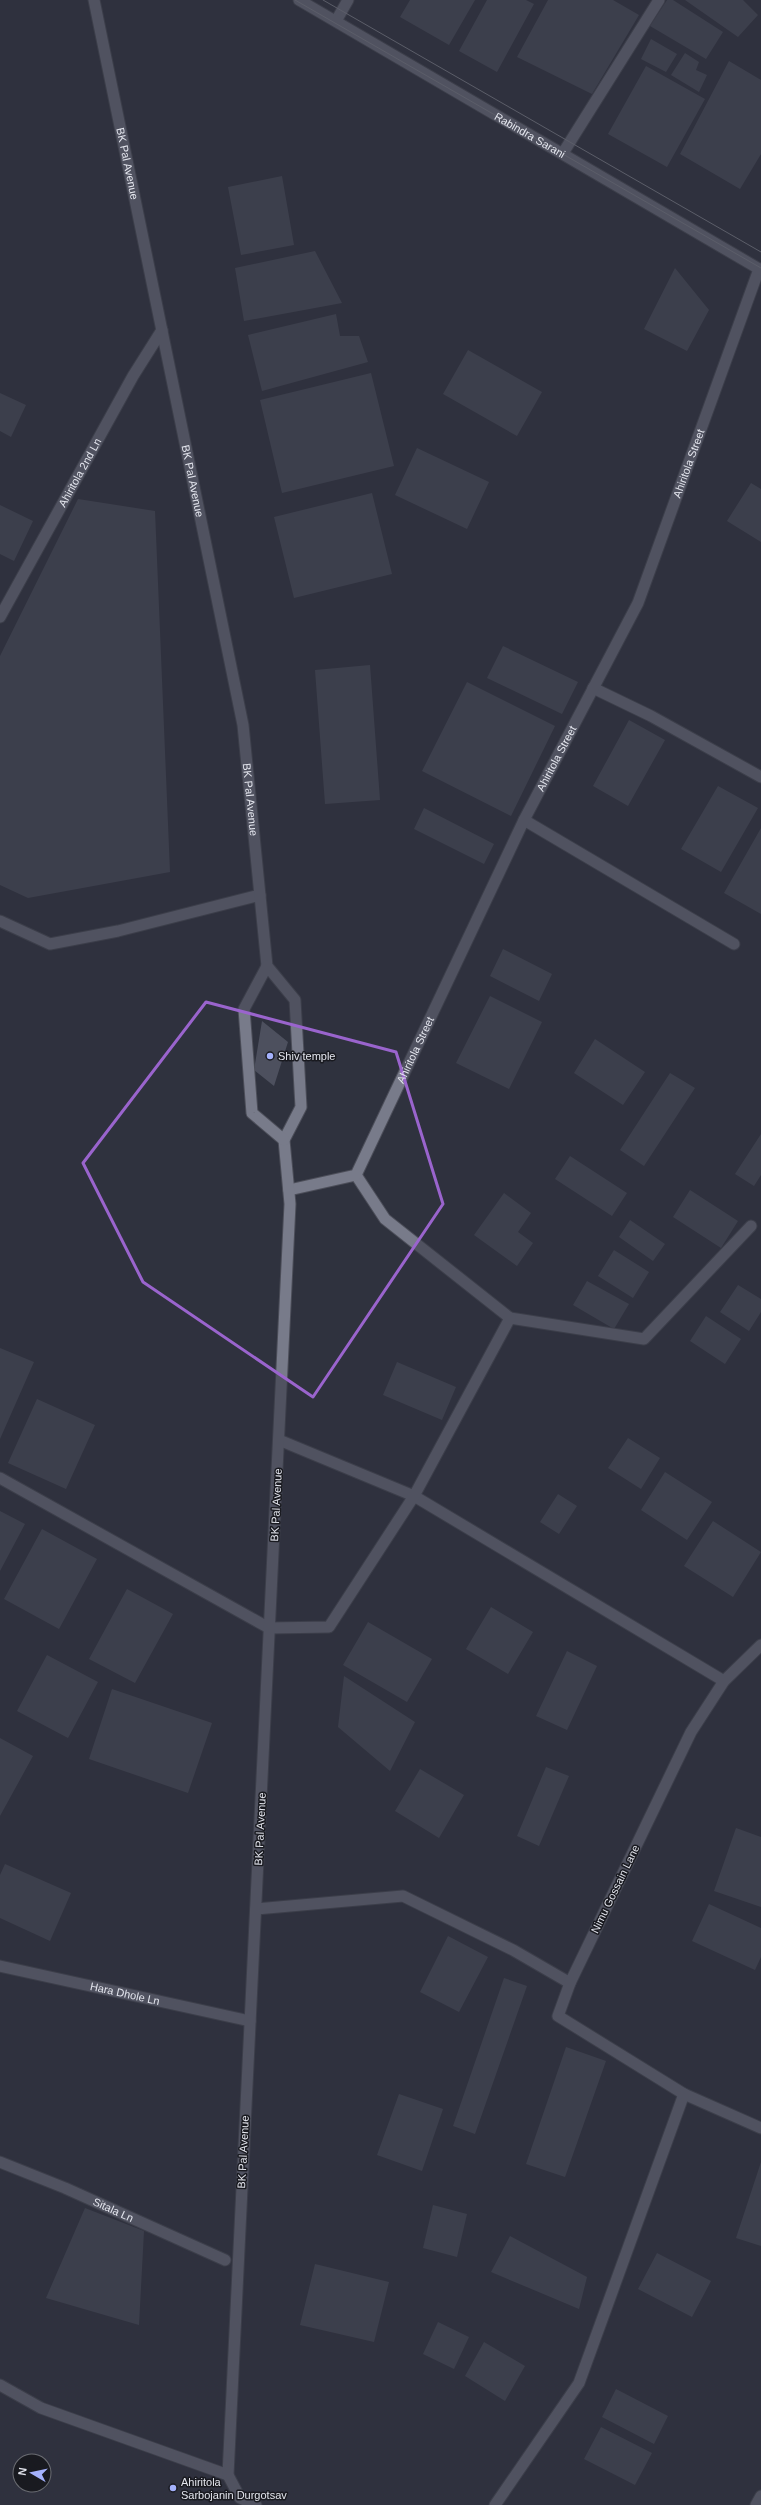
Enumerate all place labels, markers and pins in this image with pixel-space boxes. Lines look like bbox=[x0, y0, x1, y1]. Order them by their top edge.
place label: Shiv temple bbox=[278, 1050, 335, 1062]
marker: Shiv temple bbox=[265, 1051, 275, 1061]
place label: Ahiritola Sarbojanin Durgotsav bbox=[181, 2476, 287, 2501]
marker: Ahiritola Sarbojanin Durgotsav bbox=[168, 2483, 178, 2493]

